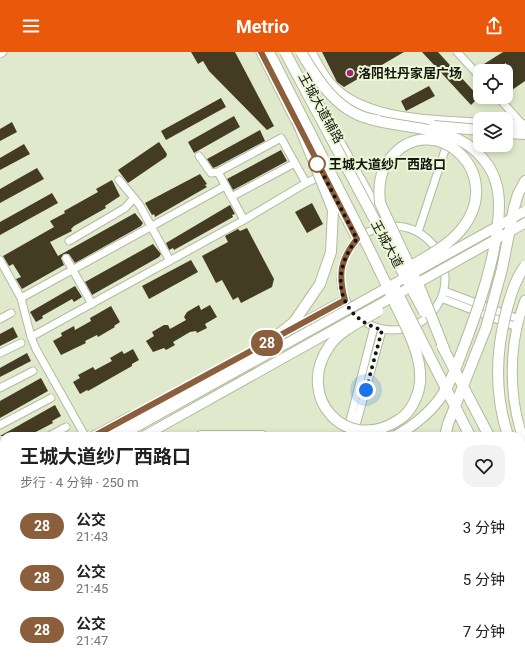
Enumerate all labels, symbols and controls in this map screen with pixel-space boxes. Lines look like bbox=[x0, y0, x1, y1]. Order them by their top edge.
icon: menu bbox=[20, 15, 42, 37]
icon: share bbox=[483, 15, 505, 37]
text: Metrio bbox=[236, 16, 289, 37]
map controls bbox=[473, 64, 513, 152]
button: locate bbox=[473, 64, 513, 104]
place label: 洛阳牡丹家居广场 bbox=[358, 66, 462, 81]
marker: 洛阳牡丹家居广场 bbox=[345, 68, 355, 78]
street label: 王城大道辅路 bbox=[296, 70, 346, 146]
button: layers bbox=[473, 112, 513, 152]
marker: 王城大道纱厂西路口 bbox=[308, 155, 326, 173]
place label: 王城大道纱厂西路口 bbox=[329, 157, 446, 172]
street label: 王城大道 bbox=[368, 218, 406, 270]
line badge: 28 bbox=[249, 330, 285, 356]
text: 28 bbox=[259, 335, 275, 351]
your location bbox=[356, 380, 376, 400]
text: 王城大道纱厂西路口 bbox=[20, 445, 191, 468]
button: heart bbox=[463, 445, 505, 487]
text: 步行 · 4 分钟 · 250 m bbox=[20, 475, 139, 490]
text: 公交 bbox=[76, 511, 106, 529]
text: 28 bbox=[34, 518, 50, 534]
text: 3 分钟 bbox=[463, 519, 505, 537]
text: 21:43 bbox=[76, 529, 108, 544]
text: 公交 bbox=[76, 563, 106, 581]
text: 28 bbox=[34, 570, 50, 586]
text: 5 分钟 bbox=[463, 571, 505, 589]
text: 21:45 bbox=[76, 581, 108, 596]
text: 公交 bbox=[76, 615, 106, 633]
text: 28 bbox=[34, 622, 50, 638]
text: 7 分钟 bbox=[463, 623, 505, 641]
text: 21:47 bbox=[76, 633, 108, 648]

